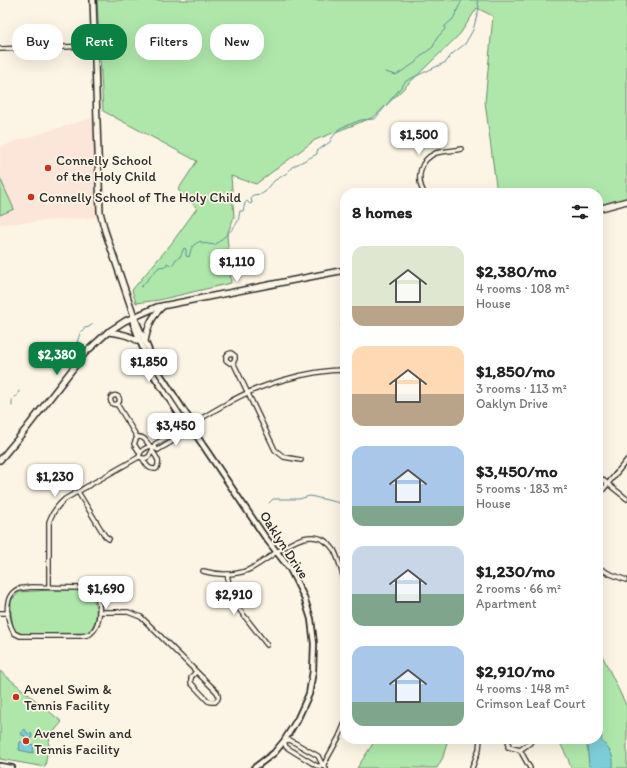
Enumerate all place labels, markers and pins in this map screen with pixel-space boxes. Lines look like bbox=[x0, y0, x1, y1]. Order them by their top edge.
pin: $1,500 bbox=[386, 122, 452, 156]
place label: Connelly School of the Holy Child bbox=[56, 152, 157, 185]
marker: Connelly School of the Holy Child bbox=[43, 163, 53, 173]
place label: Connelly School of The Holy Child bbox=[39, 189, 242, 206]
marker: Connelly School of The Holy Child bbox=[26, 192, 36, 202]
pin: $1,110 bbox=[204, 249, 270, 283]
pin: $2,380 bbox=[24, 342, 90, 376]
pin: $1,850 bbox=[116, 349, 182, 383]
pin: $3,450 bbox=[143, 413, 209, 447]
pin: $1,230 bbox=[22, 464, 88, 498]
pin: $1,690 bbox=[73, 576, 139, 610]
pin: $2,910 bbox=[201, 582, 267, 616]
place label: Avenel Swim & Tennis Facility bbox=[24, 681, 112, 714]
marker: Avenel Swim & Tennis Facility bbox=[11, 692, 21, 702]
place label: Avenel Swin and Tennis Facility bbox=[34, 725, 132, 758]
marker: Avenel Swin and Tennis Facility bbox=[21, 736, 31, 746]

